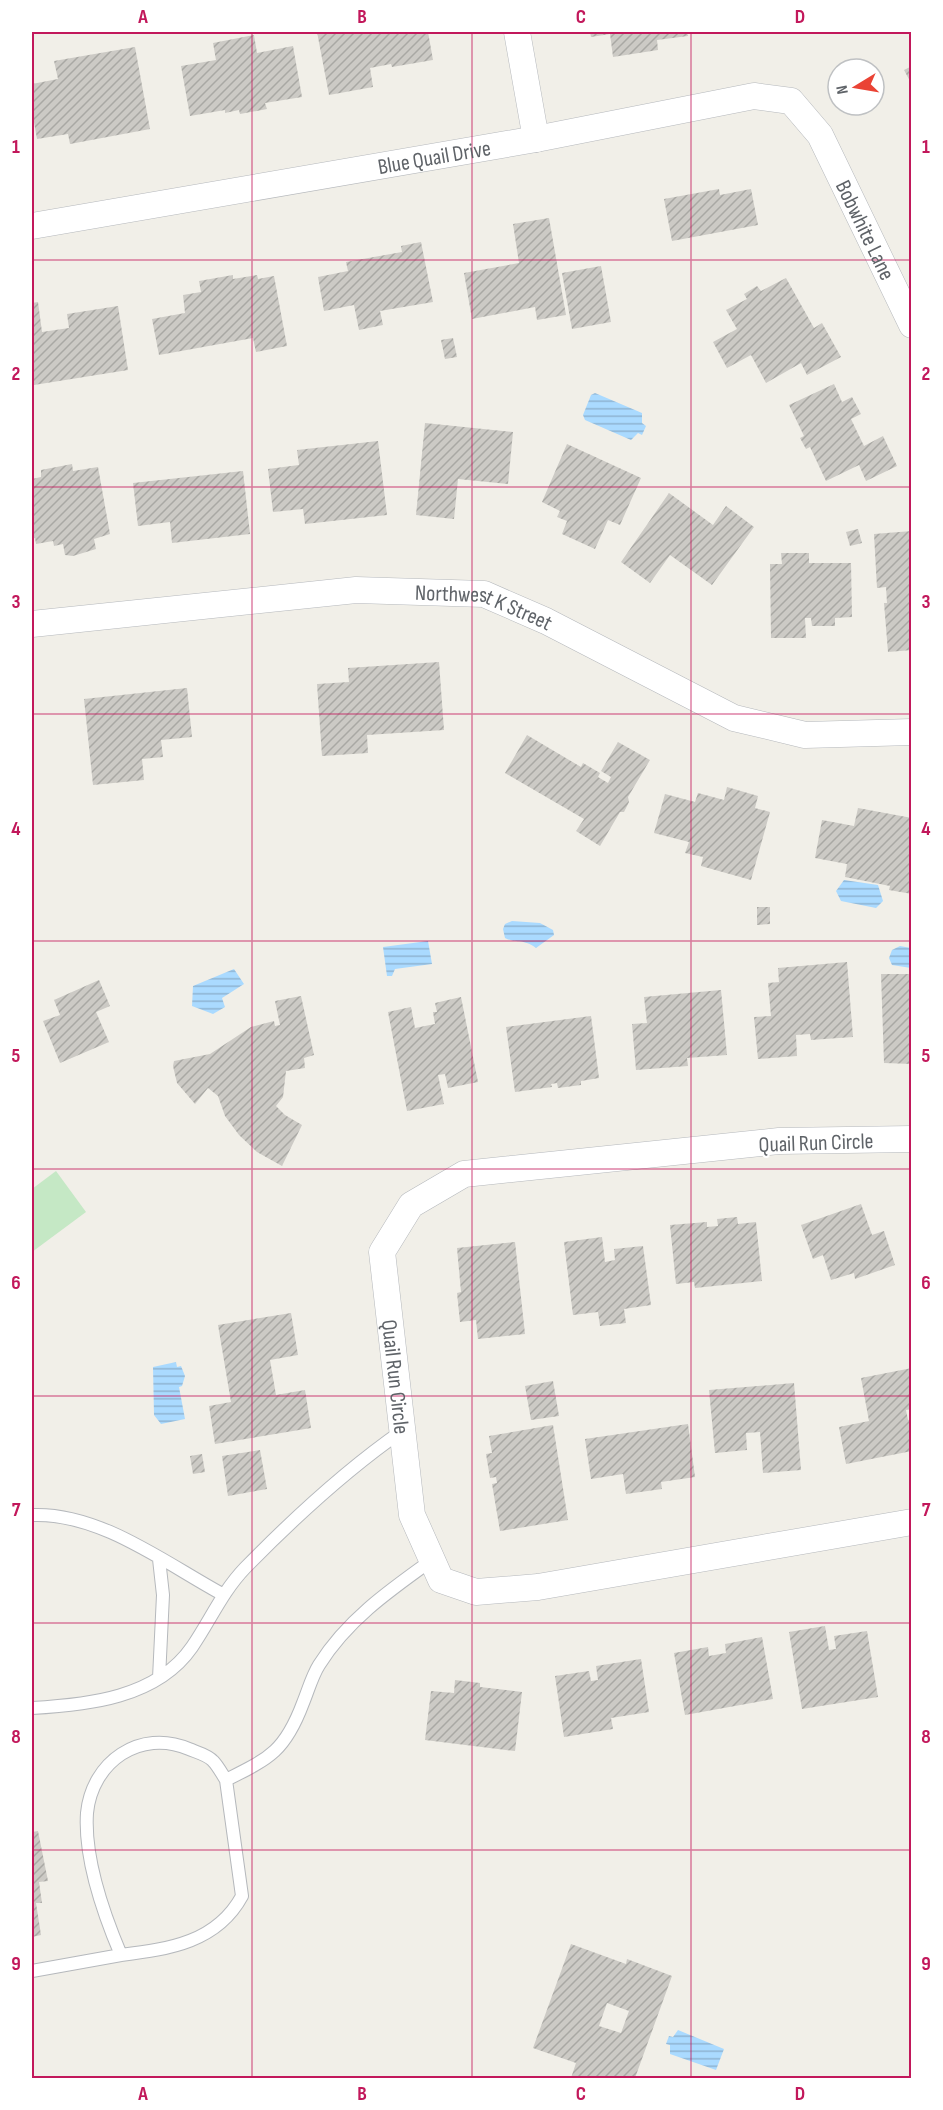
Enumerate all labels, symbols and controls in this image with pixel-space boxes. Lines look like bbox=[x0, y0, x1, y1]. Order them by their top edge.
text: A bbox=[137, 5, 148, 29]
text: B bbox=[357, 5, 367, 29]
text: C bbox=[576, 5, 586, 29]
text: D bbox=[795, 5, 805, 29]
north arrow bbox=[826, 57, 886, 117]
text: N bbox=[833, 84, 853, 96]
text: 1 bbox=[12, 135, 20, 159]
street label: Blue Quail Drive bbox=[376, 135, 493, 181]
text: 1 bbox=[922, 135, 930, 159]
street label: Bobwhite Lane bbox=[829, 176, 900, 285]
text: 2 bbox=[12, 362, 20, 386]
text: 2 bbox=[922, 362, 930, 386]
street label: Northwest K Street bbox=[415, 580, 557, 637]
text: 3 bbox=[12, 590, 21, 614]
text: 3 bbox=[922, 590, 931, 614]
text: 4 bbox=[11, 817, 21, 841]
text: 4 bbox=[921, 817, 931, 841]
text: 5 bbox=[12, 1044, 21, 1068]
text: 5 bbox=[922, 1044, 931, 1068]
street label: Quail Run Circle bbox=[758, 1128, 874, 1159]
text: 6 bbox=[11, 1271, 21, 1295]
text: 6 bbox=[921, 1271, 931, 1295]
street label: Quail Run Circle bbox=[375, 1318, 415, 1436]
text: 7 bbox=[12, 1498, 21, 1522]
text: 7 bbox=[922, 1498, 931, 1522]
text: 8 bbox=[11, 1725, 21, 1749]
text: 8 bbox=[921, 1725, 931, 1749]
text: 9 bbox=[11, 1952, 21, 1976]
text: 9 bbox=[921, 1952, 931, 1976]
text: A bbox=[137, 2082, 148, 2106]
text: B bbox=[357, 2082, 367, 2106]
text: C bbox=[576, 2082, 586, 2106]
text: D bbox=[795, 2082, 805, 2106]

